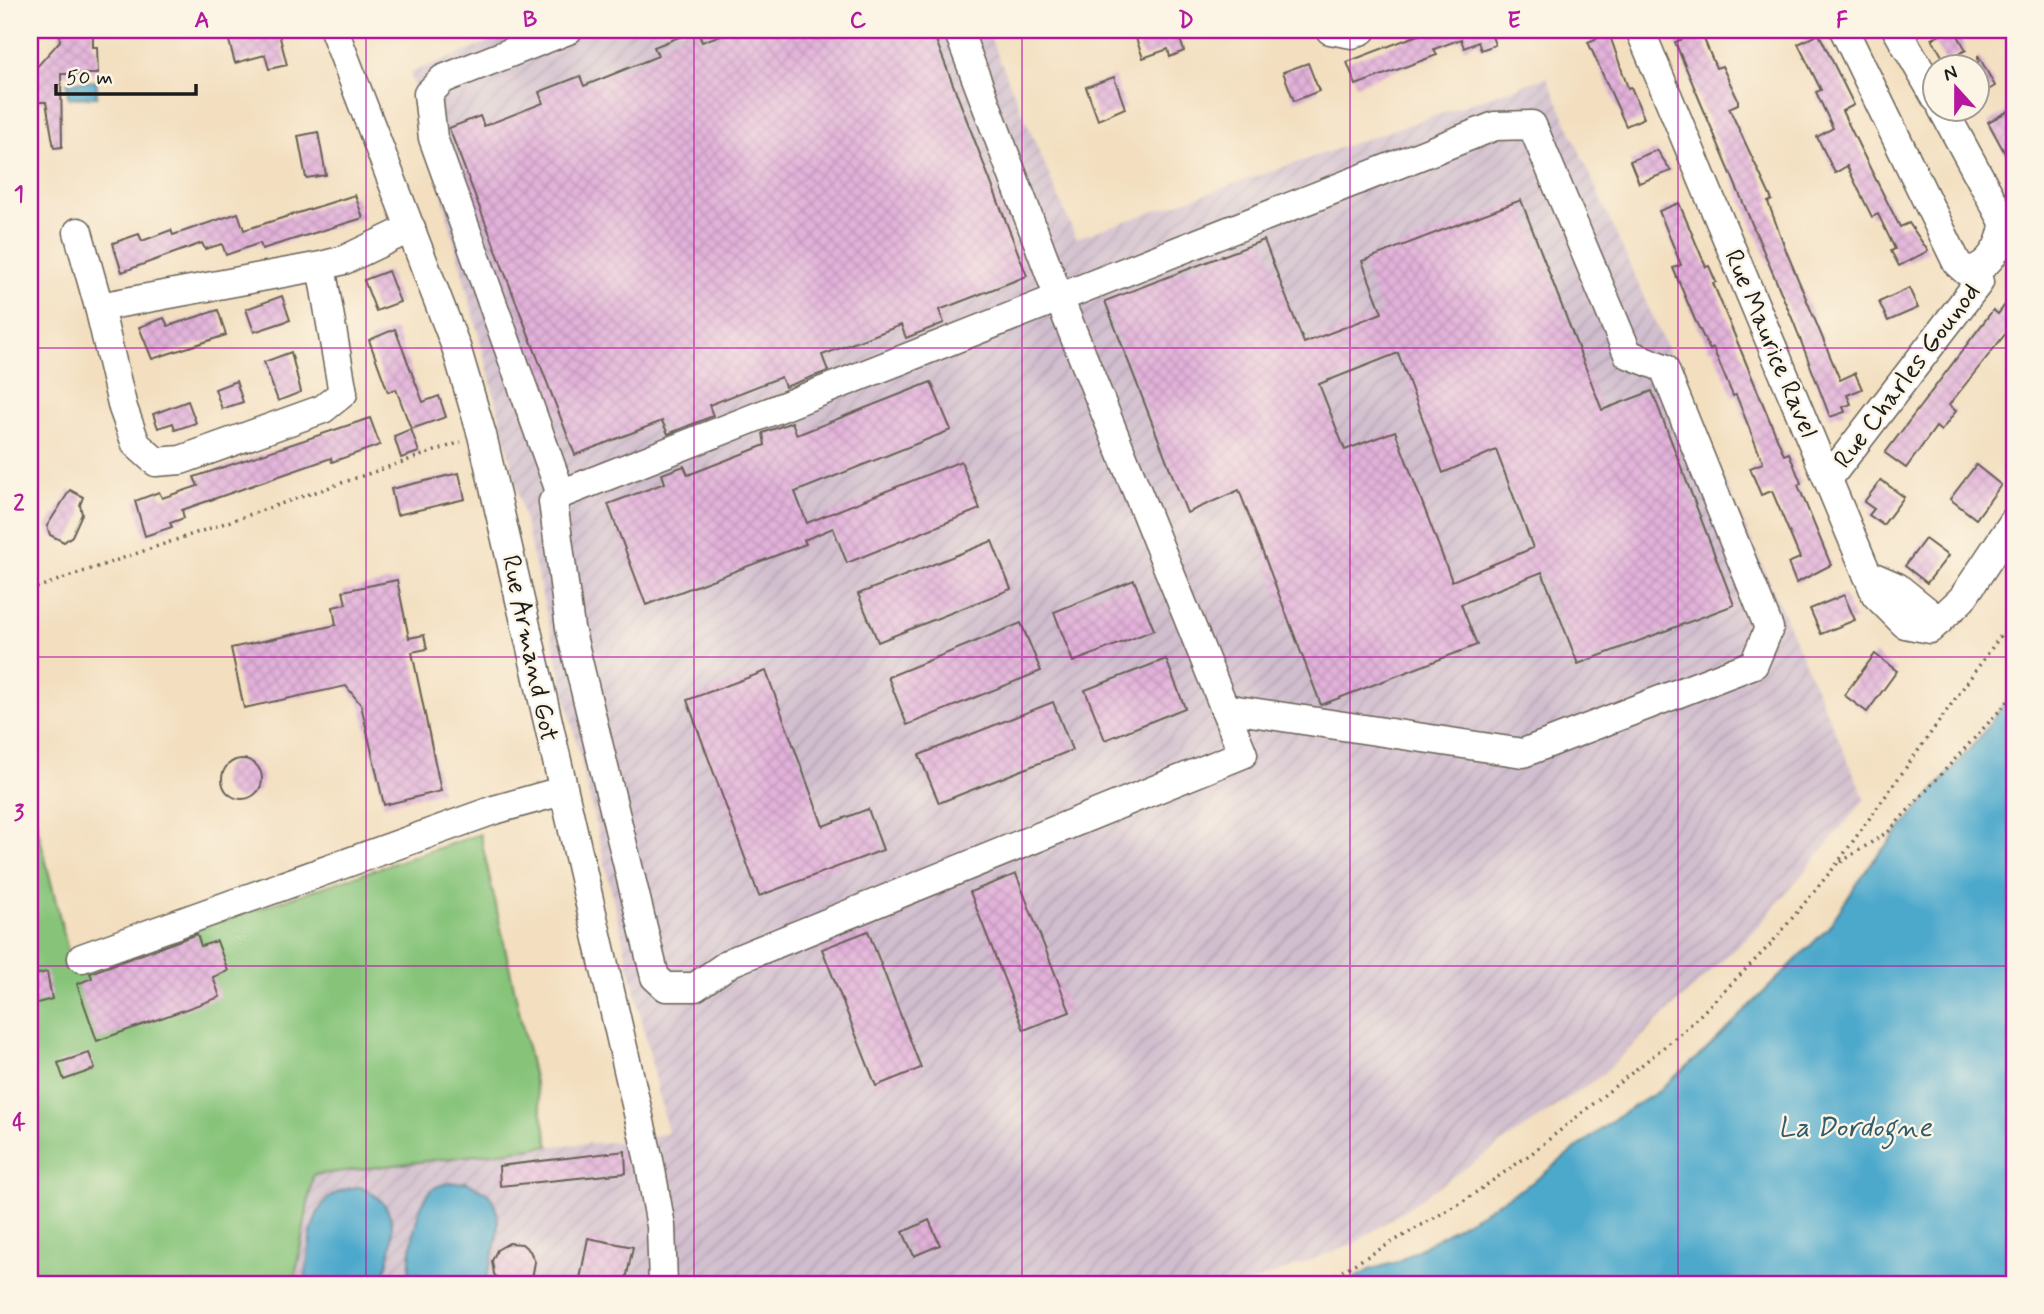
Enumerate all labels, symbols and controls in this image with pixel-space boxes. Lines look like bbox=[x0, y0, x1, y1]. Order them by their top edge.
text: A bbox=[194, 6, 210, 36]
text: B bbox=[523, 6, 538, 36]
text: C bbox=[850, 6, 867, 36]
text: D bbox=[1178, 6, 1194, 36]
text: E bbox=[1507, 6, 1521, 36]
text: F bbox=[1836, 6, 1848, 36]
scale bar bbox=[56, 52, 196, 96]
north arrow bbox=[1922, 52, 1992, 122]
text: N bbox=[1940, 60, 1961, 87]
text: 50 m bbox=[66, 64, 113, 92]
text: 1 bbox=[14, 180, 24, 210]
street label: Rue Maurice Ravel bbox=[1715, 245, 1825, 443]
street label: Rue Charles Gounod bbox=[1827, 277, 1989, 476]
text: 2 bbox=[13, 489, 25, 519]
street label: Rue Armand Got bbox=[493, 552, 565, 745]
text: 3 bbox=[14, 799, 25, 829]
text: 4 bbox=[12, 1108, 26, 1138]
water label: La Dordogne bbox=[1778, 1110, 1933, 1150]

